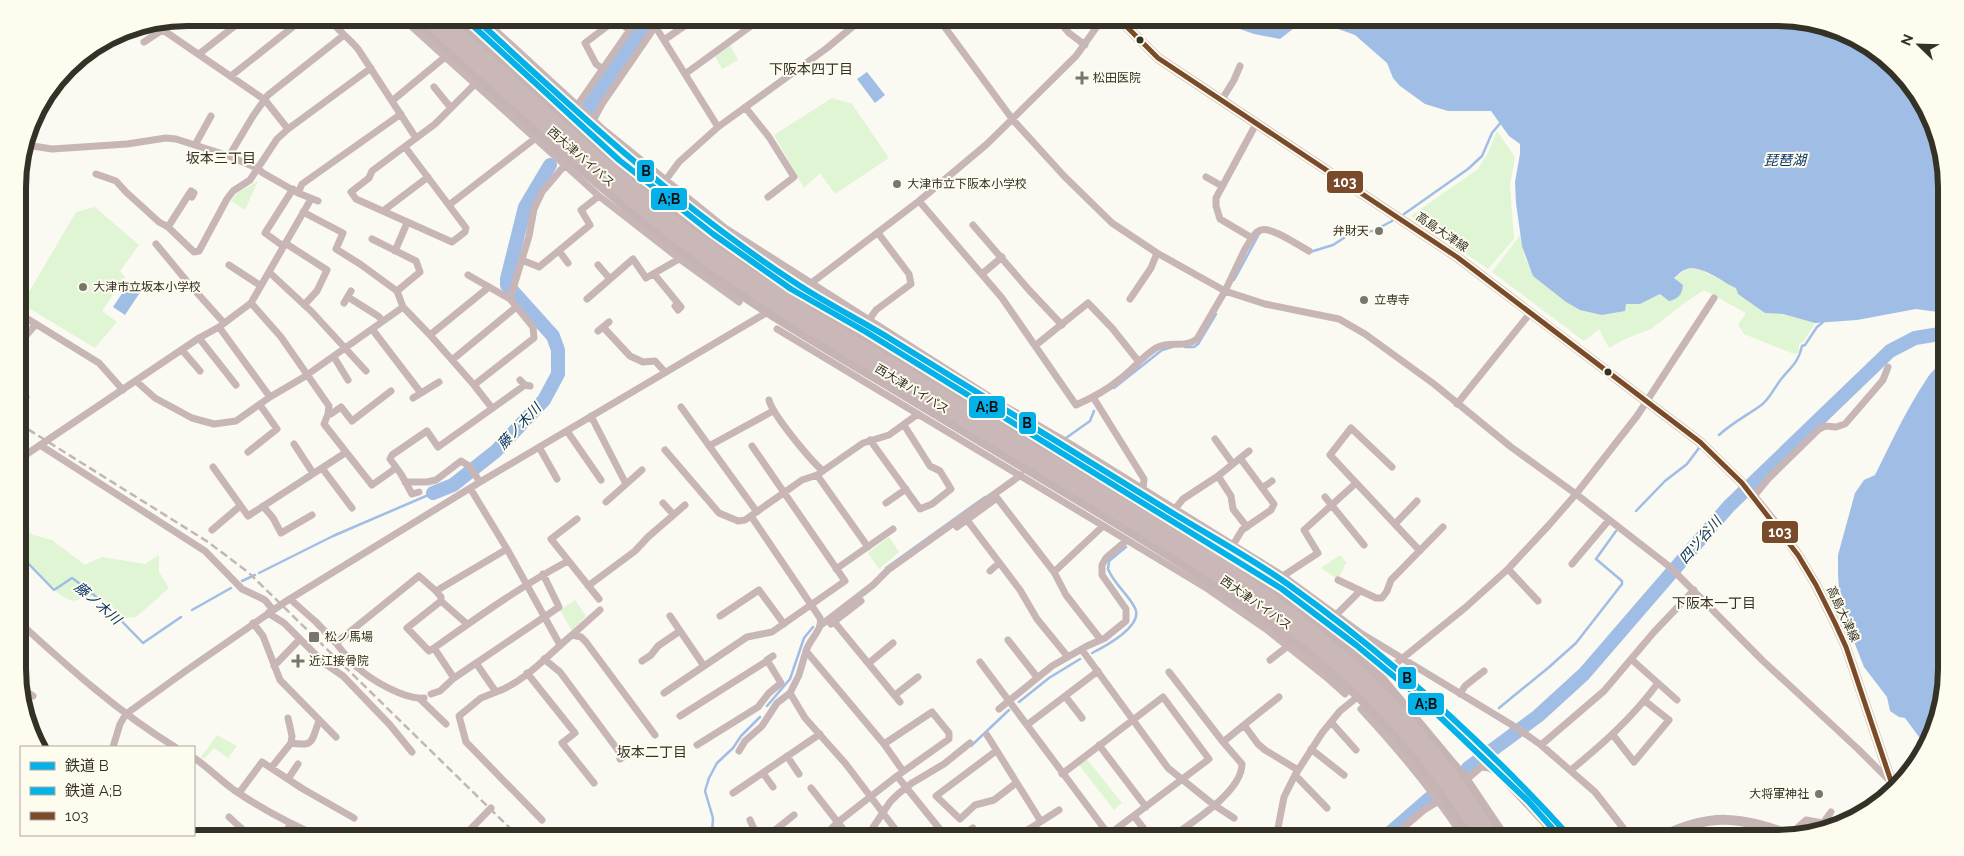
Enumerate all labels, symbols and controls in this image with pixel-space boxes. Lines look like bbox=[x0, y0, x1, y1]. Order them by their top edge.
north arrow bbox=[1894, 20, 1944, 70]
text: N bbox=[1898, 32, 1916, 48]
unlabelled marker bbox=[1135, 35, 1145, 45]
district label: 下阪本四丁目 bbox=[769, 61, 853, 77]
marker: 松田医院 bbox=[1075, 71, 1089, 85]
place label: 松田医院 bbox=[1093, 71, 1141, 85]
street label: 西大津バイパス bbox=[545, 124, 617, 190]
district label: 坂本三丁目 bbox=[186, 150, 256, 166]
water label: 琵琶湖 bbox=[1764, 152, 1808, 168]
line badge: B bbox=[636, 159, 655, 183]
text: B bbox=[641, 163, 651, 179]
line badge: 103 bbox=[1326, 170, 1364, 194]
text: 103 bbox=[1333, 174, 1357, 190]
place label: 大津市立下阪本小学校 bbox=[907, 177, 1027, 191]
marker: 大津市立下阪本小学校 bbox=[891, 178, 903, 190]
line badge: A;B bbox=[650, 187, 688, 211]
text: A;B bbox=[658, 191, 681, 207]
street label: 高島大津線 bbox=[1413, 209, 1471, 255]
place label: 弁財天 bbox=[1333, 224, 1369, 238]
marker: 弁財天 bbox=[1373, 225, 1385, 237]
place label: 大津市立坂本小学校 bbox=[93, 280, 201, 294]
marker: 大津市立坂本小学校 bbox=[77, 281, 89, 293]
place label: 立専寺 bbox=[1374, 293, 1410, 307]
marker: 立専寺 bbox=[1358, 294, 1370, 306]
street label: 西大津バイパス bbox=[872, 361, 952, 417]
unlabelled marker bbox=[1603, 367, 1613, 377]
line badge: A;B bbox=[968, 395, 1006, 419]
water label: 藤ノ木川 bbox=[494, 399, 545, 452]
text: A;B bbox=[976, 399, 999, 415]
line badge: B bbox=[1018, 411, 1037, 435]
text: B bbox=[1022, 415, 1032, 431]
water label: 四ツ谷川 bbox=[1676, 512, 1726, 566]
line badge: 103 bbox=[1761, 520, 1799, 544]
text: 103 bbox=[1768, 524, 1792, 540]
street label: 西大津バイパス bbox=[1218, 573, 1294, 633]
water label: 藤ノ木川 bbox=[72, 579, 126, 629]
street label: 高島大津線 bbox=[1824, 584, 1862, 644]
district label: 下阪本一丁目 bbox=[1672, 595, 1756, 611]
marker: 松ノ馬場 bbox=[307, 630, 321, 644]
place label: 松ノ馬場 bbox=[325, 630, 373, 644]
marker: 近江接骨院 bbox=[291, 654, 305, 668]
place label: 近江接骨院 bbox=[309, 654, 369, 668]
line badge: B bbox=[1397, 666, 1417, 690]
text: B bbox=[1402, 670, 1412, 686]
line badge: A;B bbox=[1407, 692, 1445, 716]
text: A;B bbox=[1415, 696, 1438, 712]
district label: 坂本二丁目 bbox=[617, 744, 687, 760]
legend bbox=[20, 746, 195, 836]
text: 鉄道 B bbox=[65, 757, 109, 775]
text: 鉄道 A;B bbox=[65, 782, 122, 800]
place label: 大将軍神社 bbox=[1749, 787, 1809, 801]
marker: 大将軍神社 bbox=[1813, 788, 1825, 800]
text: 103 bbox=[65, 807, 89, 825]

